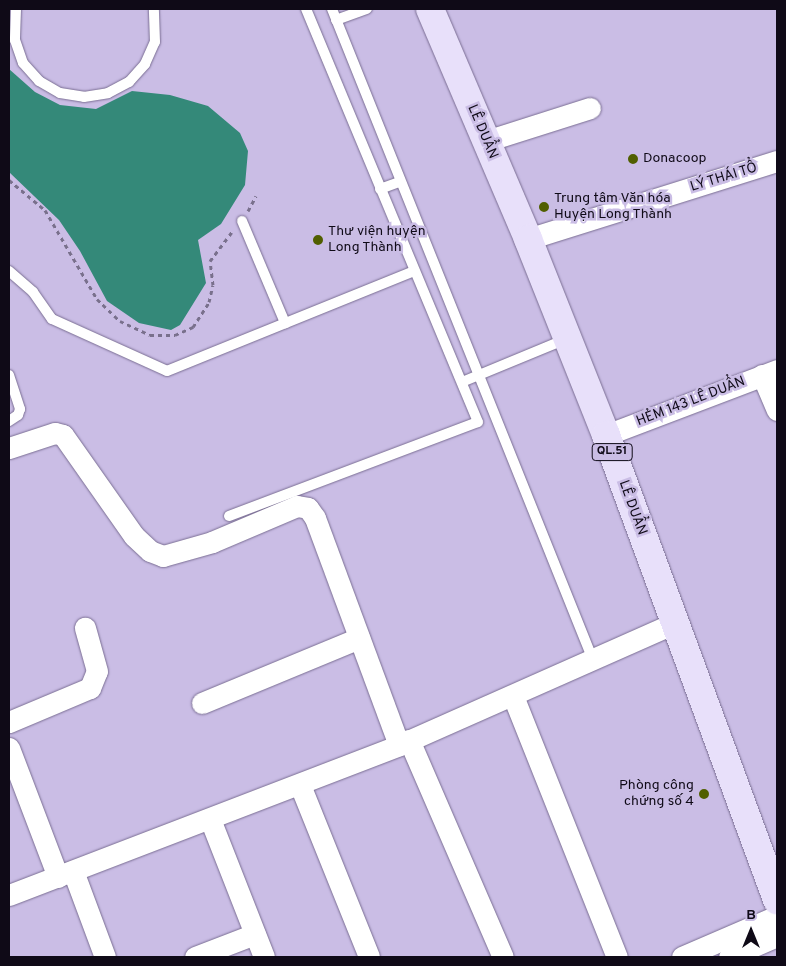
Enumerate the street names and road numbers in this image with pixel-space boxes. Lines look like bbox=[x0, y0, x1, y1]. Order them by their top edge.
street label: LÊ DUẨN bbox=[463, 102, 501, 162]
street label: LÝ THÁI TỔ bbox=[688, 160, 760, 196]
street label: HẺM 143 LÊ DUẨN bbox=[634, 374, 748, 430]
road number: QL.51 bbox=[591, 442, 633, 462]
street label: LÊ DUẨN bbox=[614, 478, 650, 538]

